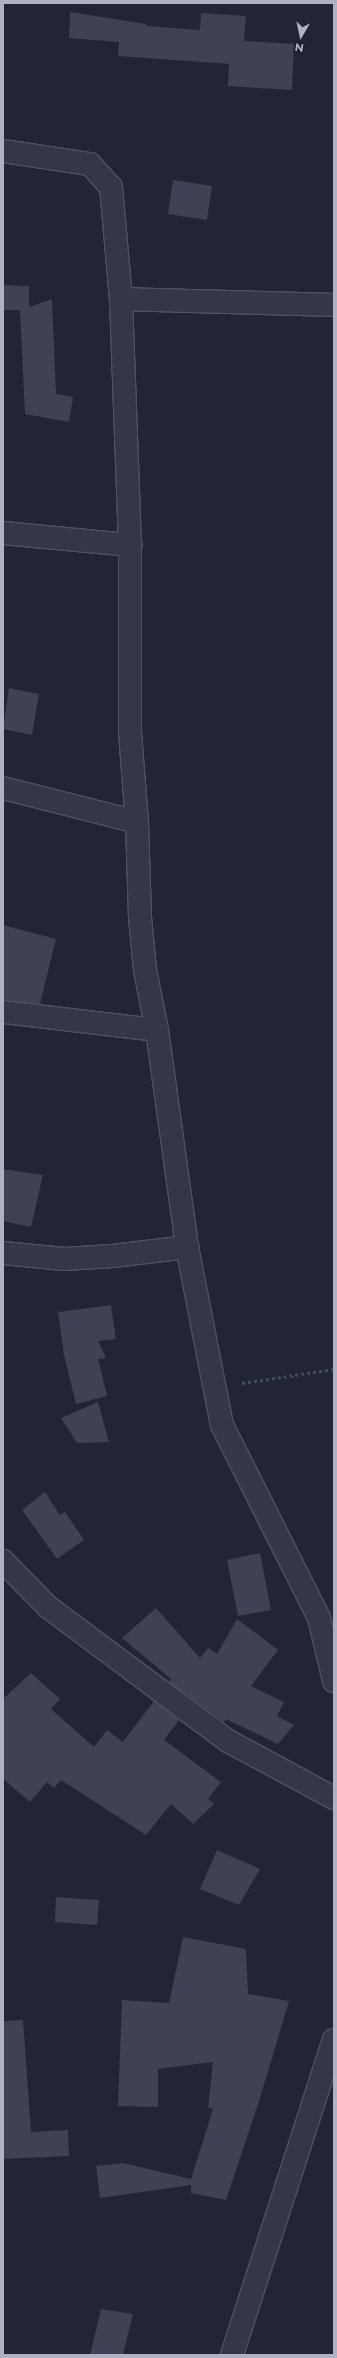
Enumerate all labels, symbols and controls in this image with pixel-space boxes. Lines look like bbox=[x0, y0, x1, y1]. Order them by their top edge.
north arrow bbox=[281, 16, 321, 56]
text: N bbox=[294, 40, 305, 55]

